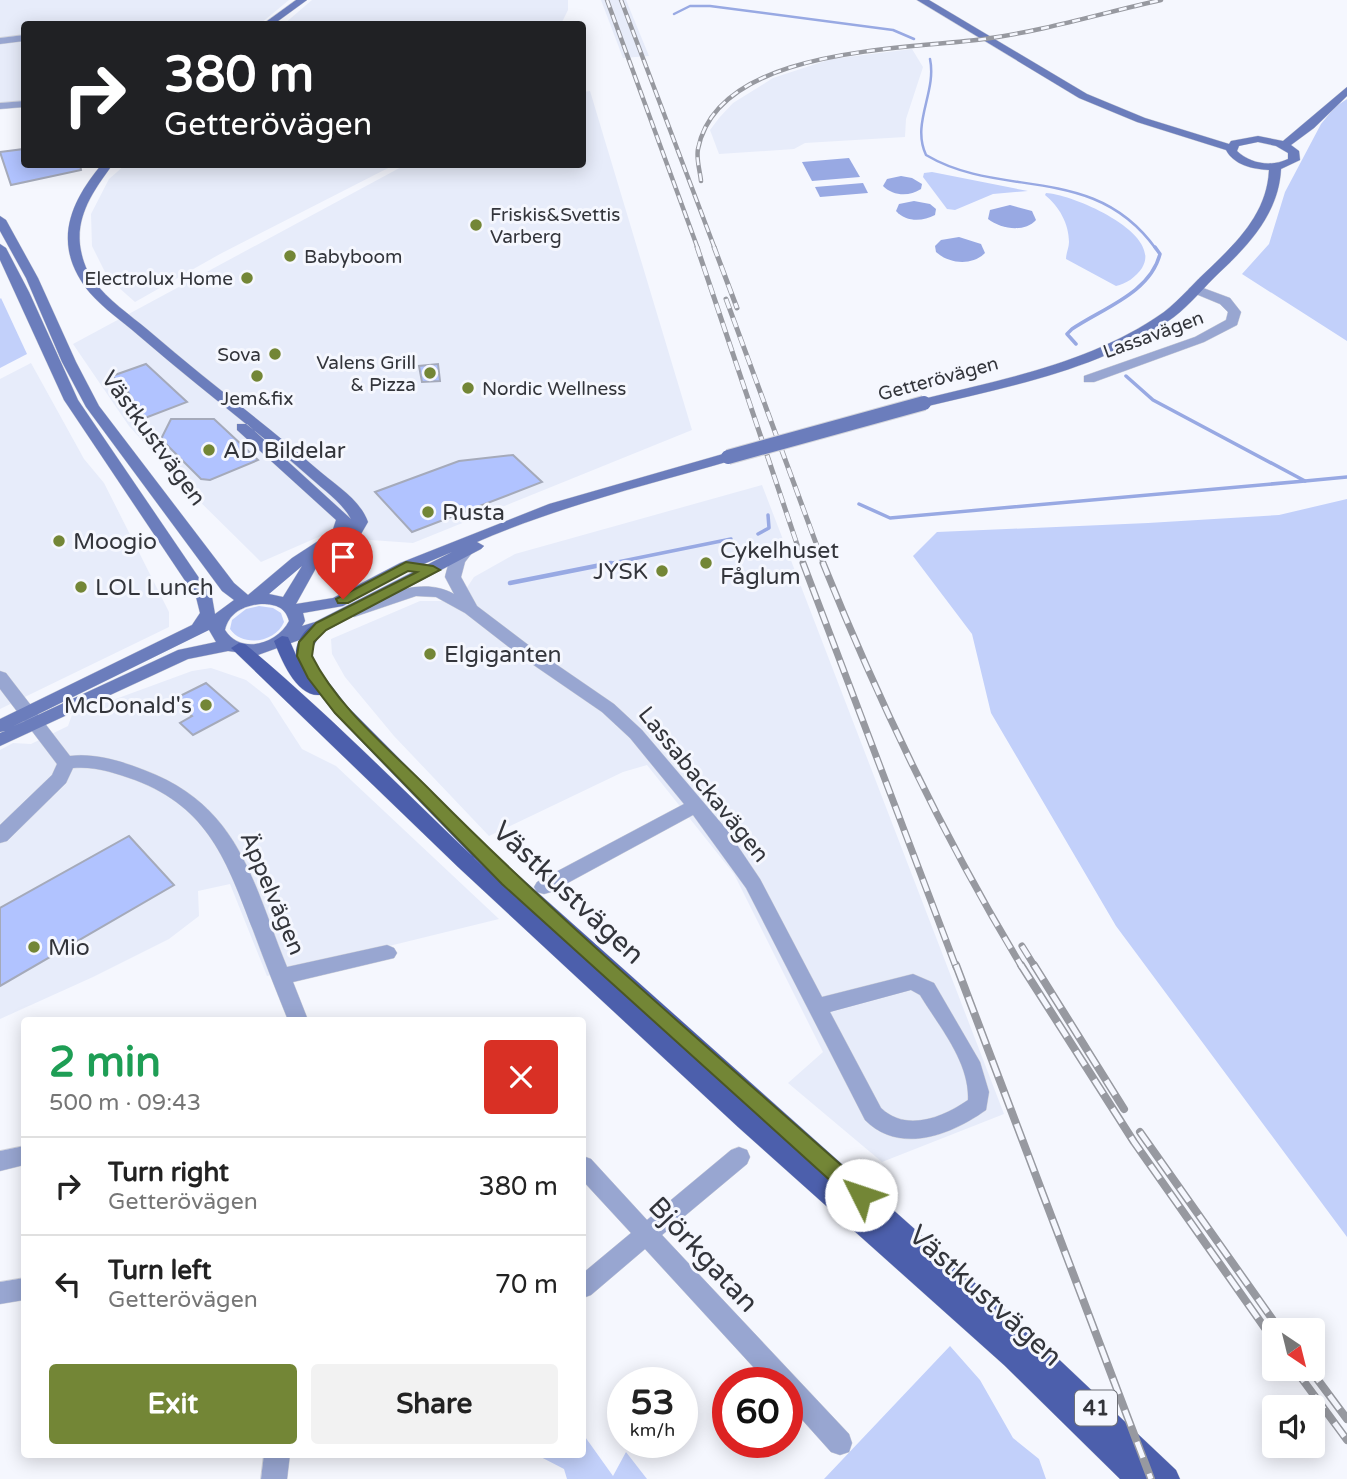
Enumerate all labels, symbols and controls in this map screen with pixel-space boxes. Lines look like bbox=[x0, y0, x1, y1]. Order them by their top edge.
text: 380 m bbox=[164, 46, 314, 105]
icon: right bbox=[49, 49, 140, 140]
text: Getterövägen bbox=[164, 106, 372, 144]
place label: Friskis&Svettis Varberg bbox=[490, 204, 620, 248]
marker: Friskis&Svettis Varberg bbox=[468, 217, 484, 233]
place label: Babyboom bbox=[304, 246, 402, 268]
marker: Babyboom bbox=[282, 248, 298, 264]
place label: Electrolux Home bbox=[84, 268, 233, 290]
marker: Electrolux Home bbox=[239, 270, 255, 286]
street label: Lassavägen bbox=[1100, 307, 1207, 363]
place label: Sova bbox=[217, 344, 261, 366]
marker: Sova bbox=[267, 346, 283, 362]
place label: Valens Grill & Pizza bbox=[316, 352, 416, 396]
street label: Getterövägen bbox=[876, 352, 1001, 406]
marker: Valens Grill & Pizza bbox=[422, 365, 438, 381]
street label: Västkustvägen bbox=[95, 366, 212, 512]
marker: Jem&fix bbox=[249, 368, 265, 384]
place label: Nordic Wellness bbox=[482, 378, 626, 400]
marker: Nordic Wellness bbox=[460, 380, 476, 396]
place label: Jem&fix bbox=[221, 388, 293, 410]
place label: AD Bildelar bbox=[223, 437, 346, 465]
marker: AD Bildelar bbox=[201, 442, 217, 458]
place label: Rusta bbox=[442, 499, 505, 527]
marker: Rusta bbox=[420, 504, 436, 520]
pin bbox=[313, 527, 373, 599]
place label: Moogio bbox=[73, 528, 157, 556]
marker: Moogio bbox=[51, 533, 67, 549]
place label: Cykelhuset Fåglum bbox=[720, 537, 839, 591]
icon: arrive bbox=[324, 538, 362, 576]
marker: Cykelhuset Fåglum bbox=[698, 555, 714, 571]
place label: JYSK bbox=[593, 558, 648, 586]
marker: JYSK bbox=[654, 563, 670, 579]
place label: LOL Lunch bbox=[95, 574, 214, 602]
marker: LOL Lunch bbox=[73, 579, 89, 595]
place label: Elgiganten bbox=[444, 641, 561, 669]
marker: Elgiganten bbox=[422, 646, 438, 662]
place label: McDonald's bbox=[64, 692, 192, 720]
marker: McDonald's bbox=[198, 697, 214, 713]
street label: Lassabackavägen bbox=[632, 701, 775, 868]
street label: Västkustvägen bbox=[485, 814, 651, 972]
street label: Äppelvägen bbox=[234, 827, 311, 959]
place label: Mio bbox=[48, 934, 90, 962]
marker: Mio bbox=[26, 939, 42, 955]
text: 2 min bbox=[49, 1037, 161, 1088]
button: close bbox=[484, 1040, 558, 1114]
text: 500 m · 09:43 bbox=[49, 1089, 201, 1117]
text: Turn right bbox=[108, 1157, 229, 1188]
position arrow bbox=[824, 1158, 898, 1232]
icon: right bbox=[49, 1167, 87, 1205]
text: 380 m bbox=[478, 1171, 558, 1202]
text: Getterövägen bbox=[108, 1188, 258, 1216]
street label: Björkgatan bbox=[641, 1190, 765, 1320]
street label: Västkustvägen bbox=[902, 1218, 1069, 1374]
text: Turn left bbox=[108, 1255, 211, 1286]
icon: left bbox=[49, 1265, 87, 1303]
text: 70 m bbox=[495, 1269, 558, 1300]
text: Getterövägen bbox=[108, 1286, 258, 1314]
north arrow bbox=[1262, 1318, 1325, 1381]
map controls bbox=[1262, 1318, 1325, 1458]
button: Exit bbox=[49, 1364, 297, 1444]
button: Share bbox=[311, 1364, 558, 1444]
speed limit sign: 60 bbox=[712, 1367, 803, 1458]
text: 53 bbox=[631, 1382, 674, 1424]
road number: 41 bbox=[1075, 1390, 1117, 1426]
button: sound bbox=[1262, 1395, 1325, 1458]
text: km/h bbox=[630, 1419, 675, 1441]

